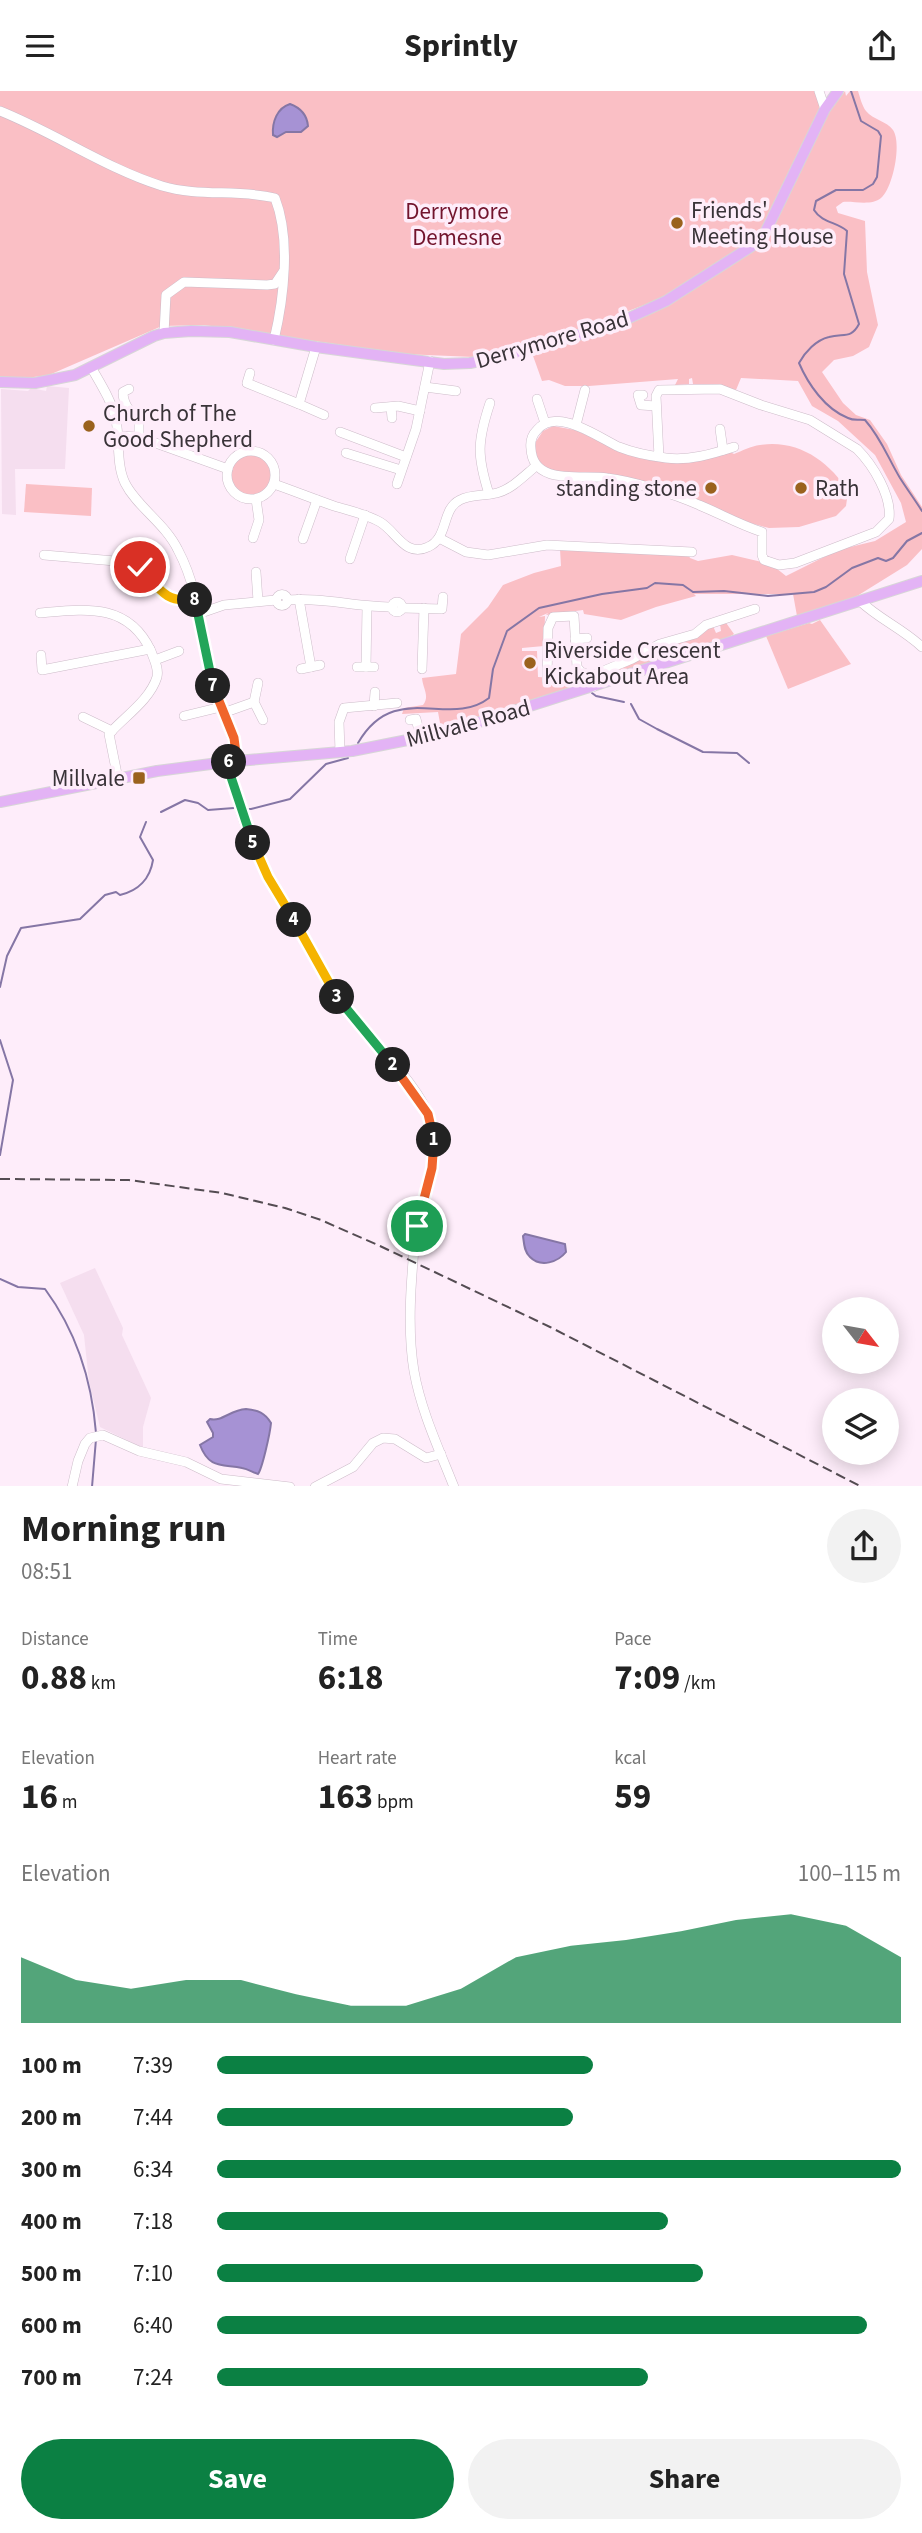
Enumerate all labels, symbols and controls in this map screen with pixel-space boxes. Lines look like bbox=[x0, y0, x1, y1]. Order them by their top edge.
text: Sprintly bbox=[404, 23, 518, 69]
icon: menu bbox=[21, 27, 59, 65]
icon: share bbox=[863, 27, 901, 65]
place label: Friends' Meeting House bbox=[691, 194, 834, 253]
park label: Derrymore Demesne bbox=[405, 195, 509, 254]
marker: Friends' Meeting House bbox=[669, 215, 685, 231]
street label: Derrymore Road bbox=[472, 302, 632, 377]
place label: Church of The Good Shepherd bbox=[103, 397, 253, 456]
marker: Church of The Good Shepherd bbox=[81, 418, 97, 434]
place label: standing stone bbox=[556, 472, 697, 505]
place label: Rath bbox=[815, 472, 860, 505]
marker: standing stone bbox=[703, 480, 719, 496]
marker: Rath bbox=[793, 480, 809, 496]
pin bbox=[110, 537, 170, 597]
icon: check bbox=[121, 548, 159, 586]
pin: 8 bbox=[178, 582, 212, 617]
text: 8 bbox=[189, 586, 200, 613]
place label: Riverside Crescent Kickabout Area bbox=[544, 634, 721, 693]
marker: Riverside Crescent Kickabout Area bbox=[522, 655, 538, 671]
pin: 7 bbox=[196, 669, 230, 703]
text: 7 bbox=[207, 672, 218, 699]
street label: Millvale Road bbox=[402, 691, 534, 756]
pin: 6 bbox=[212, 745, 246, 779]
text: 6 bbox=[223, 748, 234, 775]
place label: Millvale bbox=[52, 762, 125, 795]
marker: Millvale bbox=[131, 770, 147, 786]
pin: 5 bbox=[236, 825, 270, 861]
text: 5 bbox=[247, 829, 258, 856]
pin: 4 bbox=[276, 903, 312, 937]
text: 4 bbox=[288, 906, 299, 933]
pin: 3 bbox=[320, 979, 354, 1014]
text: 3 bbox=[331, 983, 342, 1010]
pin: 2 bbox=[376, 1047, 410, 1083]
text: 2 bbox=[387, 1051, 398, 1078]
pin: 1 bbox=[416, 1123, 452, 1157]
text: 1 bbox=[428, 1126, 439, 1153]
pin bbox=[387, 1196, 447, 1256]
icon: arrive bbox=[398, 1207, 436, 1245]
north arrow bbox=[822, 1297, 900, 1374]
map controls bbox=[822, 1297, 899, 1465]
button: layers bbox=[822, 1388, 899, 1465]
text: Morning run bbox=[21, 1502, 226, 1556]
button: share bbox=[827, 1509, 901, 1583]
text: 08:51 bbox=[21, 1555, 72, 1588]
text: Distance bbox=[21, 1626, 89, 1653]
text: Time bbox=[318, 1626, 358, 1653]
text: Pace bbox=[614, 1626, 652, 1653]
text: 0.88 bbox=[21, 1653, 87, 1703]
text: 6:18 bbox=[318, 1653, 384, 1703]
text: 7:09 bbox=[614, 1653, 680, 1703]
text: km bbox=[87, 1670, 116, 1697]
text: /km bbox=[680, 1670, 716, 1697]
text: Elevation bbox=[21, 1745, 95, 1772]
text: Heart rate bbox=[318, 1745, 397, 1772]
text: kcal bbox=[614, 1745, 646, 1772]
text: 16 bbox=[21, 1772, 58, 1822]
text: 163 bbox=[318, 1772, 373, 1822]
text: 59 bbox=[614, 1772, 651, 1822]
text: m bbox=[58, 1789, 78, 1816]
text: bpm bbox=[373, 1789, 414, 1816]
text: Elevation bbox=[21, 1857, 111, 1890]
text: 100–115 m bbox=[798, 1857, 901, 1890]
text: 100 m bbox=[21, 2049, 82, 2082]
text: 7:39 bbox=[133, 2049, 173, 2082]
text: 200 m bbox=[21, 2101, 82, 2134]
text: 7:44 bbox=[133, 2101, 173, 2134]
text: 300 m bbox=[21, 2153, 82, 2186]
text: 6:34 bbox=[133, 2153, 173, 2186]
text: 400 m bbox=[21, 2205, 82, 2238]
text: 7:18 bbox=[133, 2205, 173, 2238]
text: 500 m bbox=[21, 2257, 82, 2290]
text: 7:10 bbox=[133, 2257, 173, 2290]
text: 600 m bbox=[21, 2309, 82, 2342]
text: 6:40 bbox=[133, 2309, 173, 2342]
text: 700 m bbox=[21, 2361, 82, 2394]
text: 7:24 bbox=[133, 2361, 173, 2394]
button: Save bbox=[21, 2439, 454, 2519]
button: Share bbox=[468, 2439, 901, 2519]

